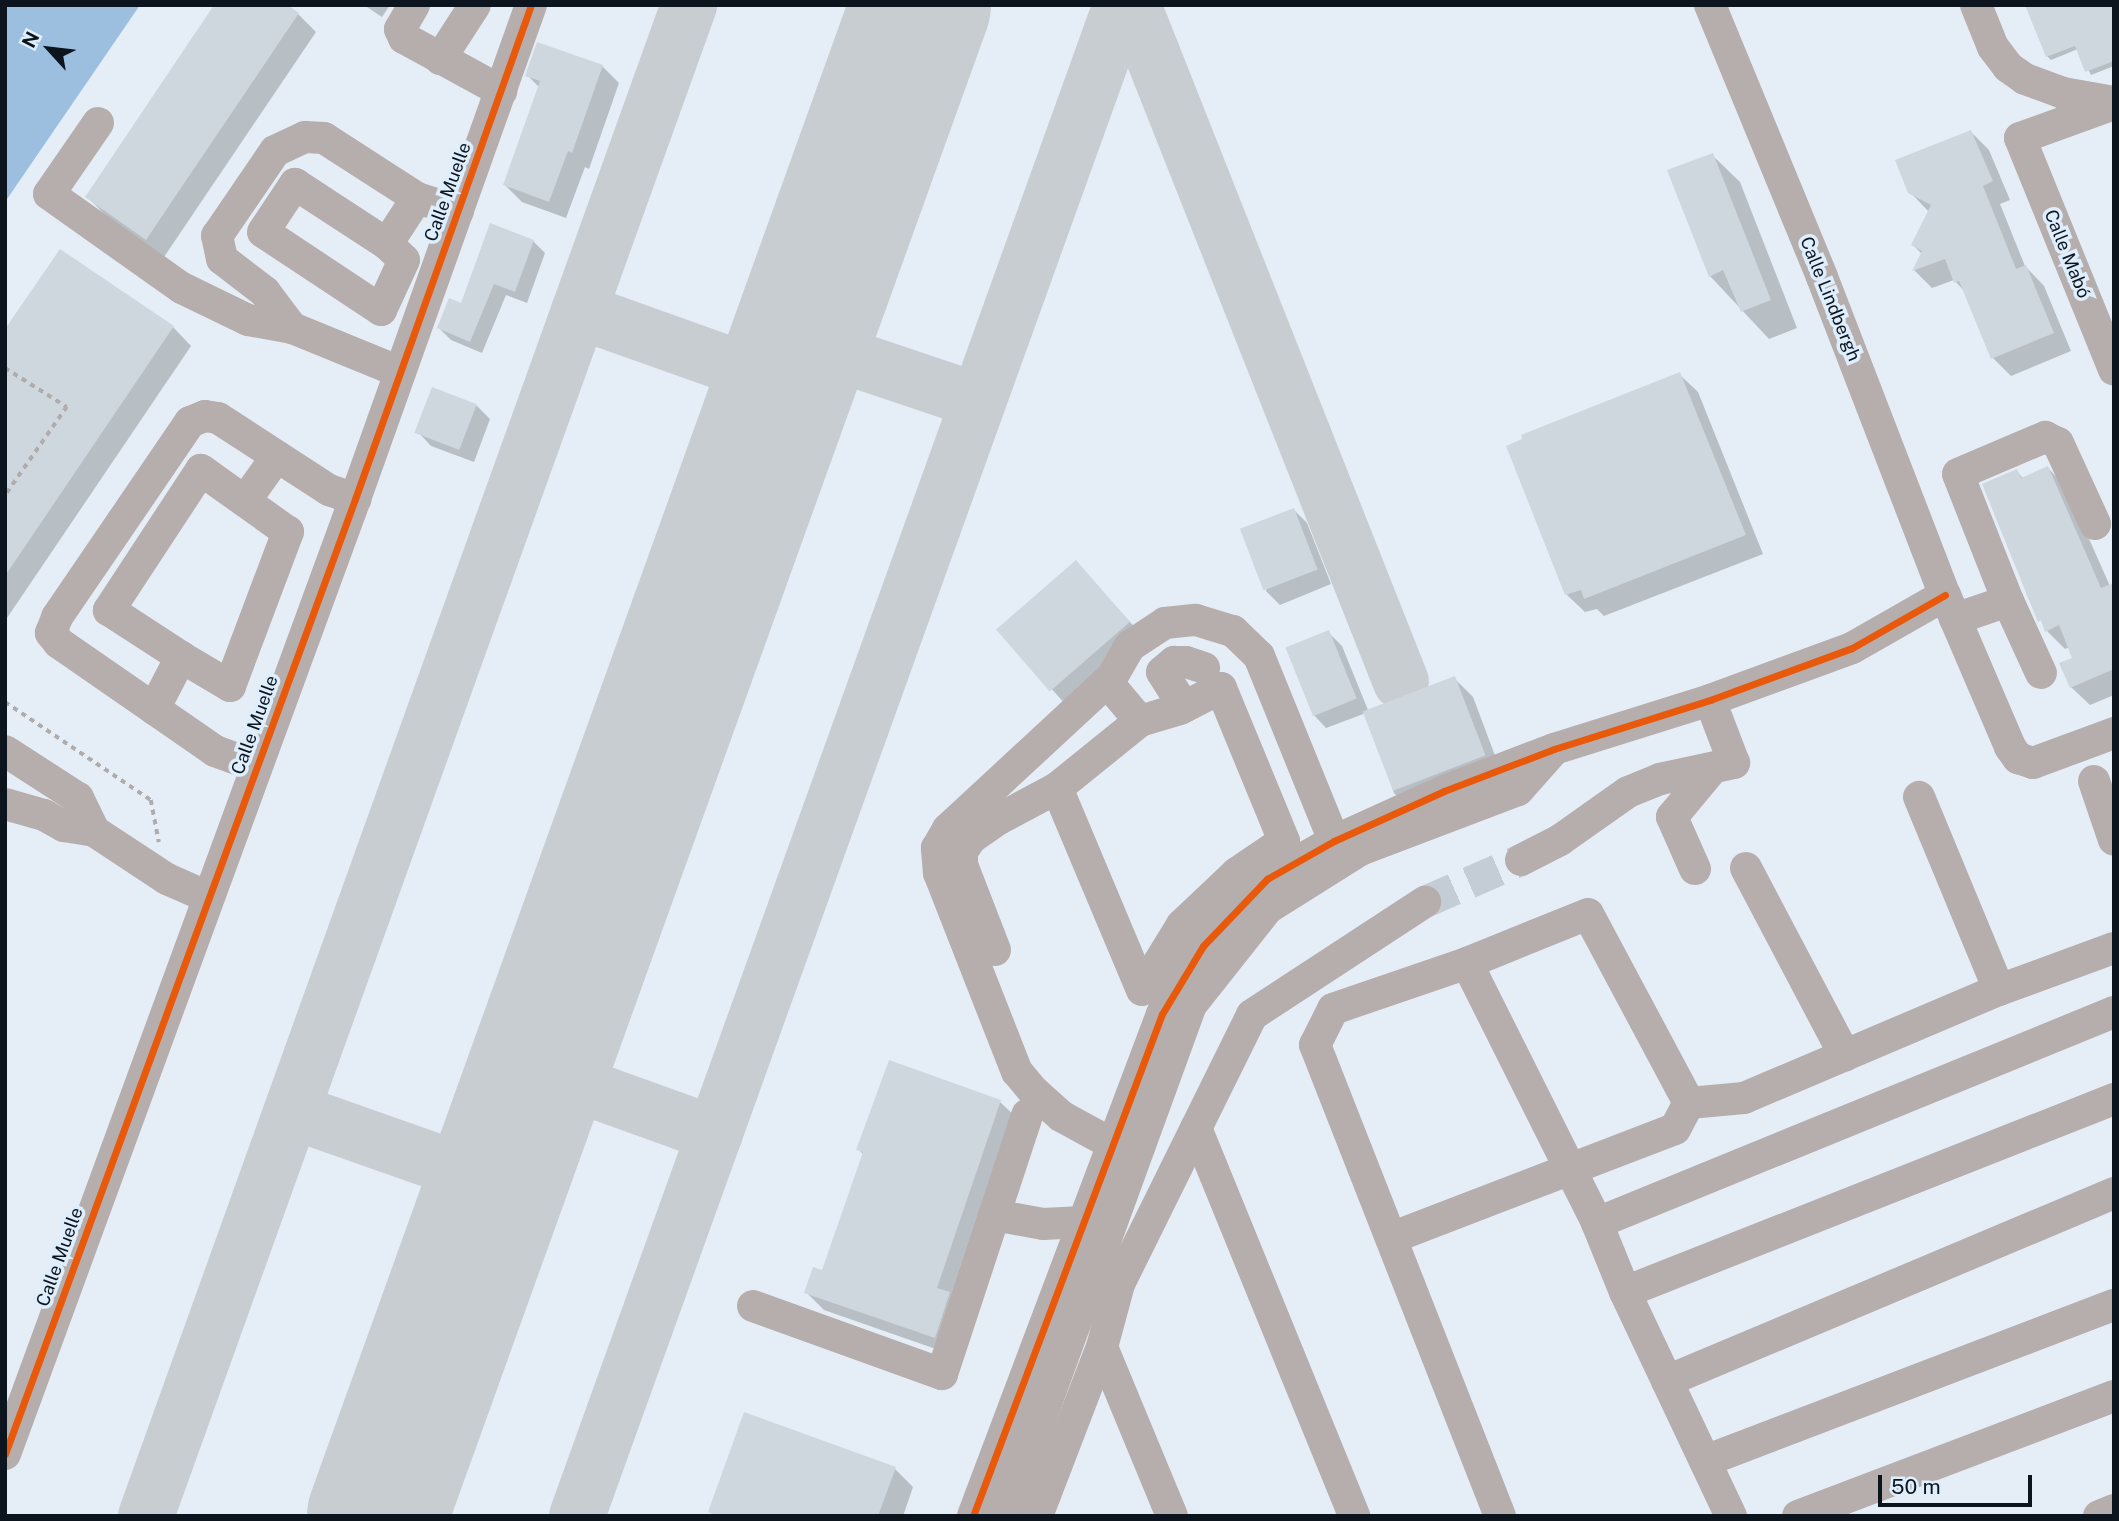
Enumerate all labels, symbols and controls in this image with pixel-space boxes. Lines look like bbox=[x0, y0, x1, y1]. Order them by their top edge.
north arrow bbox=[14, 14, 84, 84]
text: N bbox=[17, 28, 43, 51]
street label: Calle Muelle bbox=[420, 139, 476, 245]
street label: Calle Mabó bbox=[2039, 207, 2095, 301]
street label: Calle Lindbergh bbox=[1795, 234, 1865, 364]
street label: Calle Muelle bbox=[227, 672, 283, 778]
street label: Calle Muelle bbox=[32, 1204, 88, 1310]
scale bar bbox=[1881, 1462, 2035, 1506]
text: 50 m bbox=[1891, 1474, 1941, 1499]

